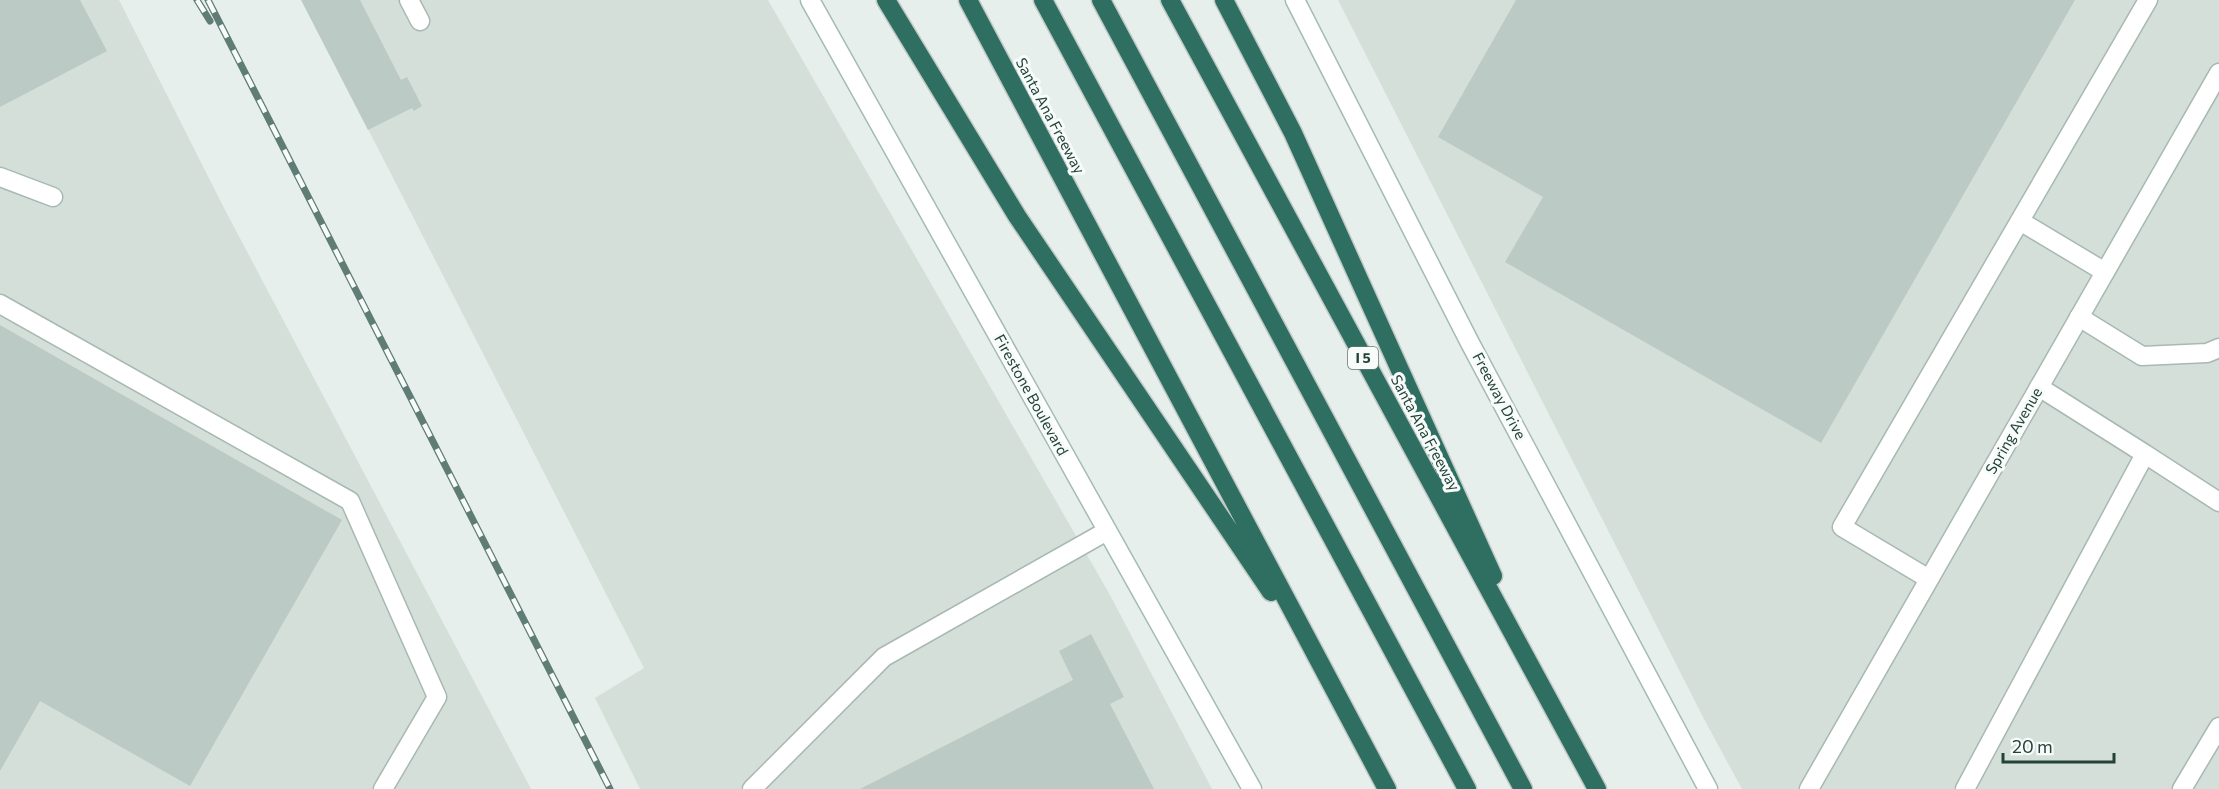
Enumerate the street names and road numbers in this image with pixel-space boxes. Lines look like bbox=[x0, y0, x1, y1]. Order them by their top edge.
street label: Santa Ana Freeway bbox=[1013, 54, 1089, 177]
street label: Firestone Boulevard bbox=[991, 331, 1073, 458]
road number: I 5 bbox=[1348, 347, 1378, 369]
street label: Freeway Drive bbox=[1469, 349, 1530, 442]
street label: Santa Ana Freeway bbox=[1388, 371, 1464, 494]
street label: Spring Avenue bbox=[1981, 384, 2045, 477]

